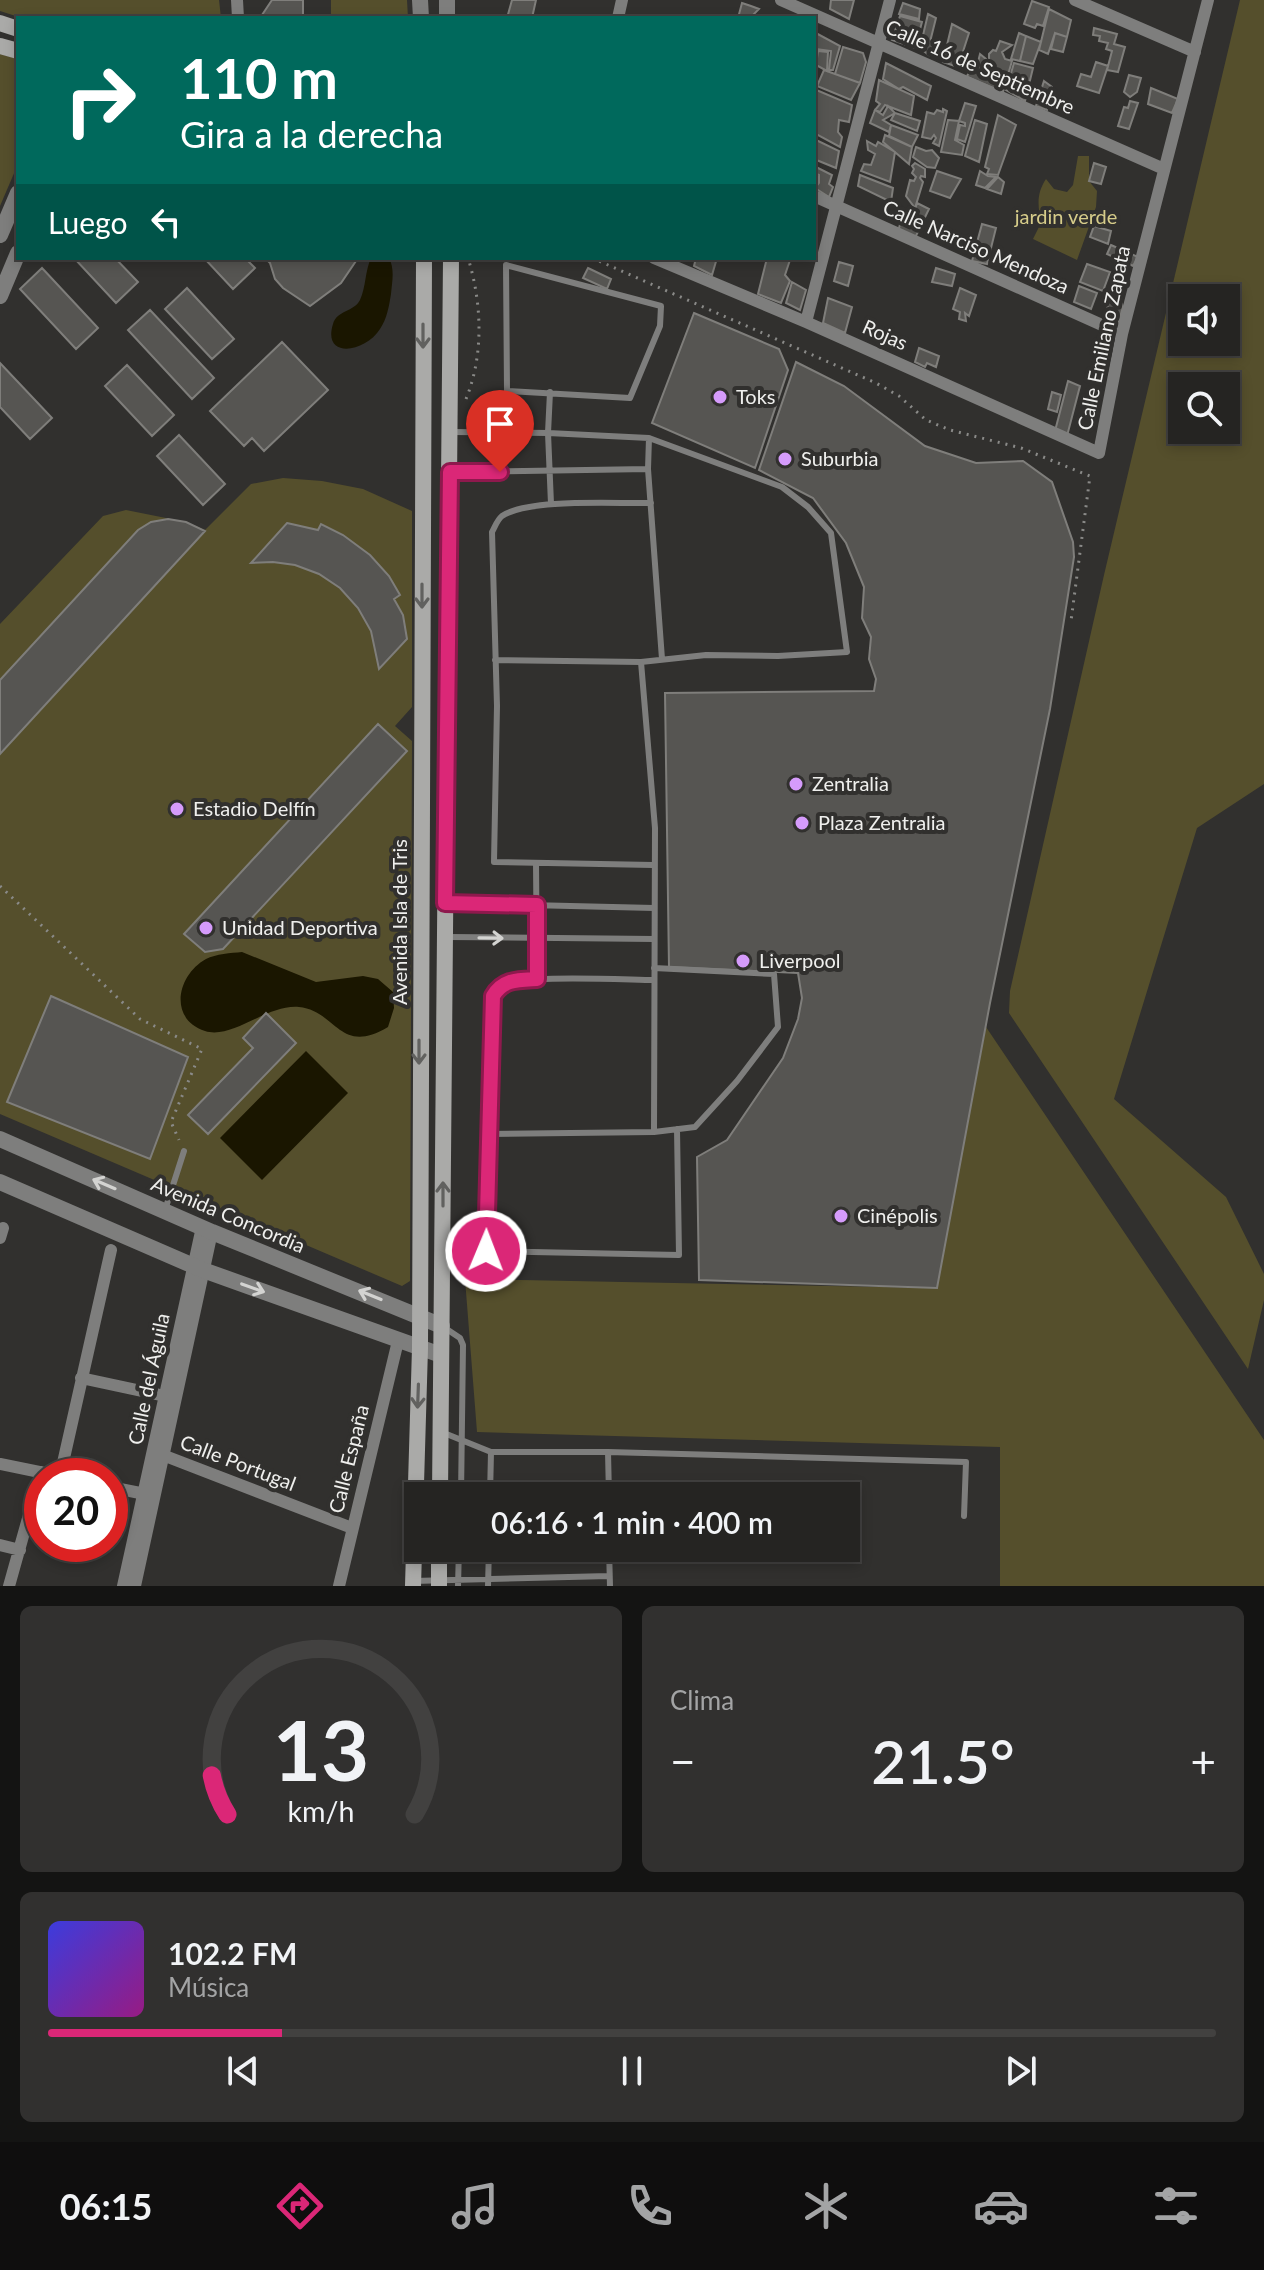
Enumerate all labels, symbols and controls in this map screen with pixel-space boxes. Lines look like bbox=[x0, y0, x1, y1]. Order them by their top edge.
street label: Calle 16 de Septiembre bbox=[882, 14, 1078, 119]
text: 110 m bbox=[180, 44, 338, 111]
icon: right bbox=[48, 48, 152, 152]
text: Gira a la derecha bbox=[180, 112, 443, 156]
street label: Calle Narciso Mendoza bbox=[880, 194, 1073, 298]
icon: left bbox=[144, 200, 188, 244]
text: Luego bbox=[48, 204, 128, 240]
park label: jardin verde bbox=[1014, 204, 1117, 228]
street label: Calle Emiliano Zapata bbox=[1072, 243, 1134, 432]
map controls bbox=[1168, 284, 1240, 444]
button: sound bbox=[1168, 284, 1240, 356]
street label: Rojas bbox=[859, 314, 912, 355]
one-way arrow bbox=[415, 322, 431, 349]
button: search bbox=[1168, 372, 1240, 444]
place label: Toks bbox=[736, 384, 776, 408]
marker: Toks bbox=[711, 388, 729, 406]
pin bbox=[466, 390, 534, 472]
icon: arrive bbox=[478, 402, 522, 446]
place label: Suburbia bbox=[801, 446, 878, 470]
marker: Suburbia bbox=[776, 450, 794, 468]
one-way arrow bbox=[414, 582, 430, 609]
place label: Zentralia bbox=[812, 771, 889, 795]
marker: Zentralia bbox=[787, 775, 805, 793]
place label: Estadio Delfín bbox=[193, 796, 316, 820]
marker: Estadio Delfín bbox=[168, 800, 186, 818]
place label: Plaza Zentralia bbox=[818, 810, 946, 834]
marker: Plaza Zentralia bbox=[793, 814, 811, 832]
street label: Avenida Isla de Tris bbox=[387, 839, 411, 1005]
place label: Unidad Deportiva bbox=[222, 915, 378, 939]
marker: Unidad Deportiva bbox=[197, 919, 215, 937]
one-way arrow bbox=[477, 930, 504, 945]
place label: Liverpool bbox=[759, 948, 841, 972]
marker: Liverpool bbox=[734, 952, 752, 970]
one-way arrow bbox=[411, 1038, 427, 1065]
street label: Avenida Concordia bbox=[148, 1171, 309, 1257]
one-way arrow bbox=[92, 1176, 117, 1191]
one-way arrow bbox=[435, 1181, 450, 1208]
place label: Cinépolis bbox=[857, 1203, 938, 1227]
marker: Cinépolis bbox=[832, 1207, 850, 1225]
position arrow bbox=[444, 1209, 528, 1293]
one-way arrow bbox=[240, 1282, 264, 1296]
one-way arrow bbox=[358, 1287, 383, 1301]
street label: Calle del Águila bbox=[122, 1311, 174, 1447]
one-way arrow bbox=[411, 1382, 426, 1409]
street label: Calle España bbox=[323, 1402, 373, 1515]
street label: Calle Portugal bbox=[177, 1429, 300, 1495]
speed limit sign: 20 bbox=[24, 1458, 128, 1562]
text: 06:16 · 1 min · 400 m bbox=[491, 1504, 773, 1540]
text: Clima bbox=[670, 1684, 734, 1716]
text: 13 bbox=[273, 1699, 369, 1799]
text: 21.5° bbox=[871, 1725, 1015, 1797]
text: − bbox=[670, 1735, 696, 1787]
text: + bbox=[1190, 1735, 1216, 1787]
text: km/h bbox=[288, 1794, 354, 1828]
text: 102.2 FM bbox=[168, 1935, 297, 1971]
text: Música bbox=[168, 1971, 249, 2003]
icon: previous bbox=[221, 2049, 265, 2093]
icon: pause bbox=[610, 2049, 654, 2093]
icon: next bbox=[999, 2049, 1043, 2093]
icon: directions bbox=[272, 2178, 328, 2234]
icon: music bbox=[447, 2178, 503, 2234]
icon: phone bbox=[622, 2178, 678, 2234]
icon: climate bbox=[798, 2178, 854, 2234]
icon: car bbox=[973, 2178, 1029, 2234]
icon: filters bbox=[1148, 2178, 1204, 2234]
text: 06:15 bbox=[60, 2184, 152, 2228]

